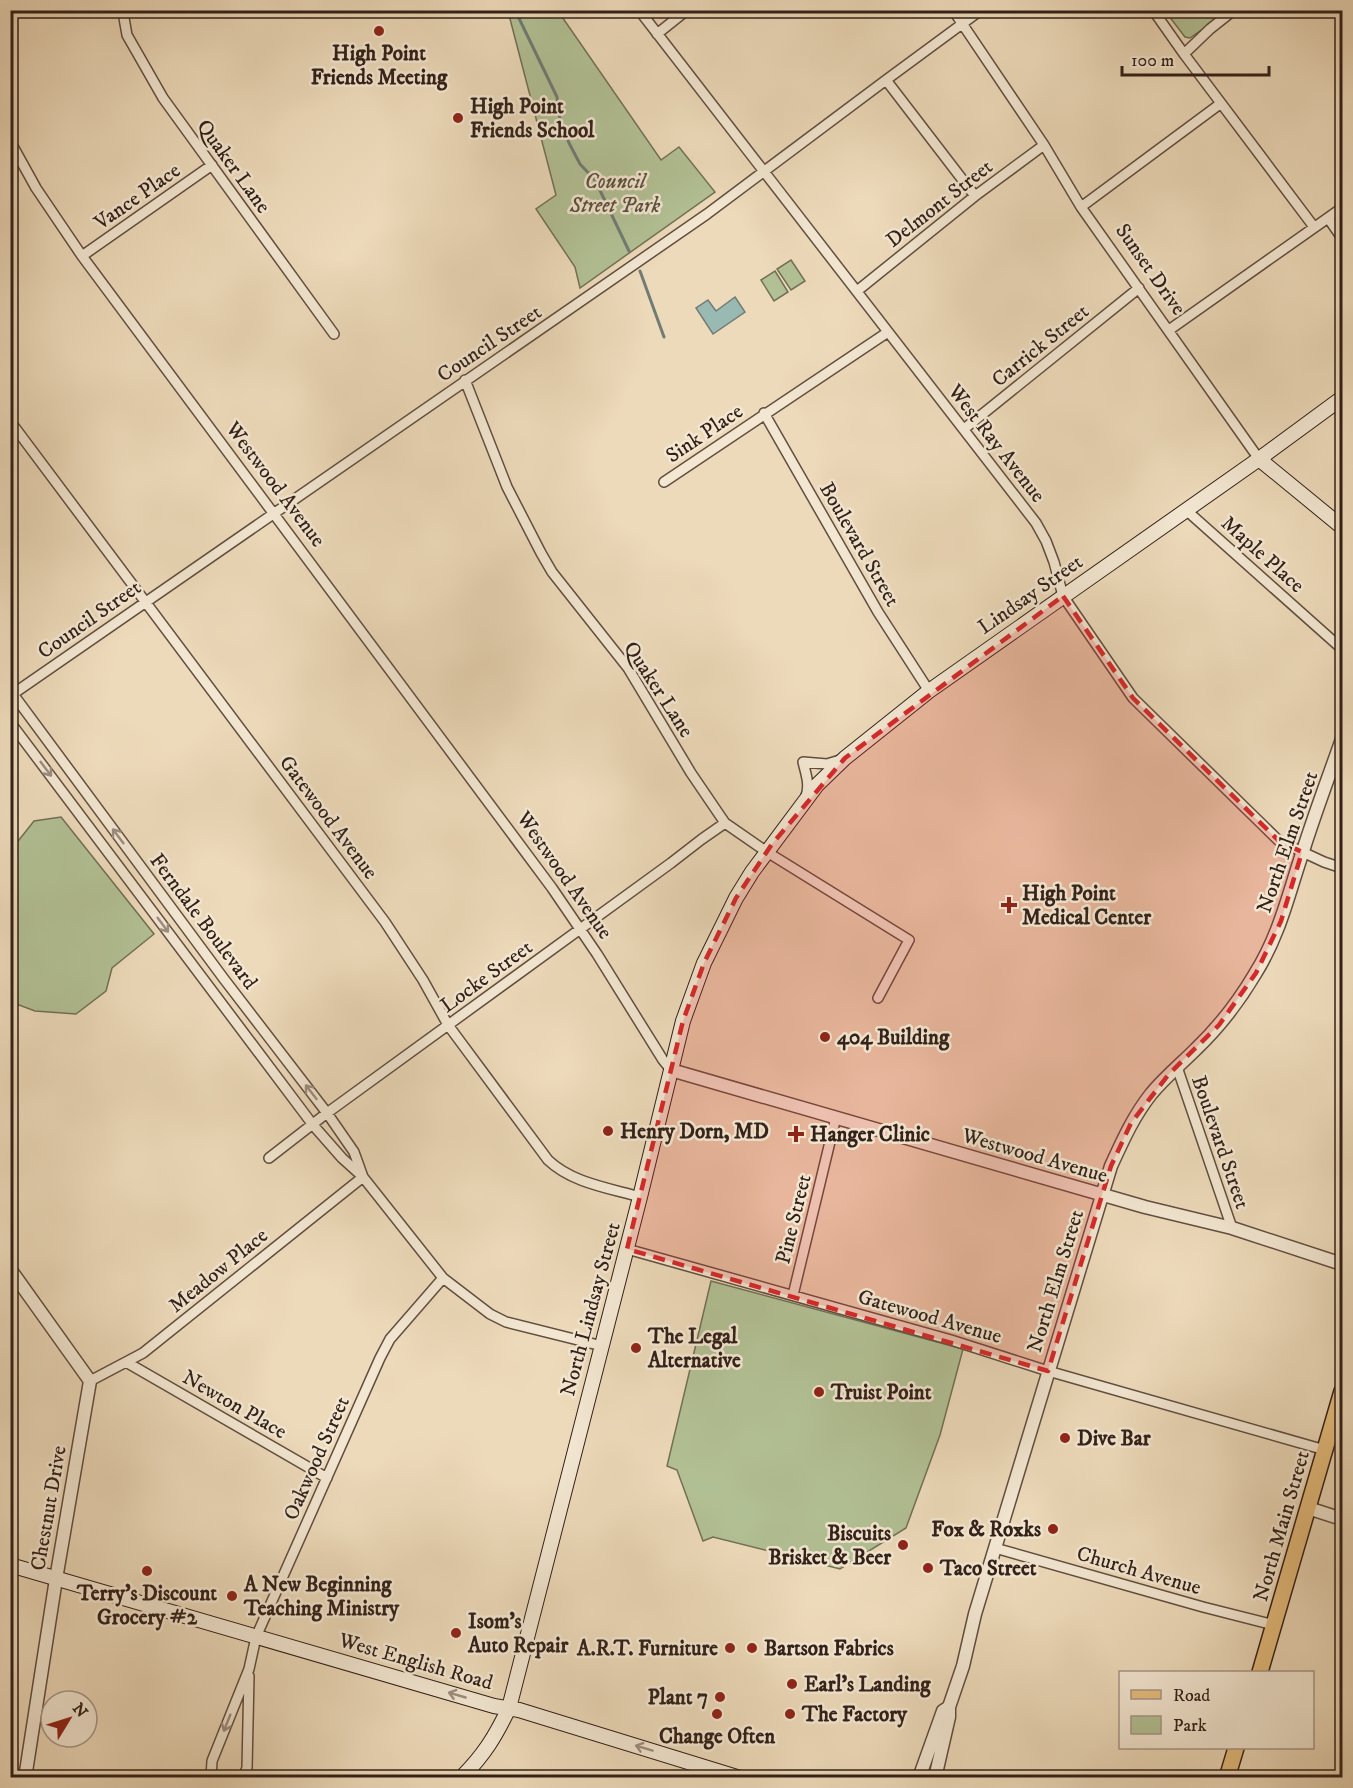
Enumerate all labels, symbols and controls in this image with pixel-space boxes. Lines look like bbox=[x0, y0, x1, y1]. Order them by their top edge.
marker: High Point Friends Meeting bbox=[372, 24, 386, 38]
scale bar bbox=[1122, 39, 1269, 77]
place label: High Point Friends Meeting bbox=[311, 41, 448, 91]
text: 100 m bbox=[1131, 50, 1174, 72]
place label: High Point Friends School bbox=[470, 94, 595, 144]
marker: High Point Friends School bbox=[451, 111, 465, 125]
street label: Quaker Lane bbox=[190, 115, 276, 219]
street label: Delmont Street bbox=[881, 154, 998, 254]
street label: Vance Place bbox=[89, 158, 186, 236]
park label: Council Street Park bbox=[569, 169, 660, 219]
street label: Sunset Drive bbox=[1109, 219, 1191, 321]
street label: Council Street bbox=[432, 299, 547, 388]
street label: Carrick Street bbox=[987, 299, 1095, 393]
street label: West Ray Avenue bbox=[941, 378, 1051, 508]
street label: Sink Place bbox=[661, 398, 748, 469]
street label: Westwood Avenue bbox=[219, 416, 331, 553]
street label: Boulevard Street bbox=[813, 478, 905, 611]
street label: Maple Place bbox=[1215, 511, 1310, 599]
street label: Lindsay Street bbox=[973, 549, 1088, 640]
street label: Council Street bbox=[33, 575, 146, 665]
street label: Quaker Lane bbox=[617, 637, 699, 743]
street label: Gatewood Avenue bbox=[273, 751, 383, 885]
one-way arrow bbox=[39, 760, 52, 776]
street label: North Elm Street bbox=[1252, 768, 1324, 917]
street label: Westwood Avenue bbox=[510, 806, 618, 945]
one-way arrow bbox=[111, 828, 124, 844]
street label: Ferndale Boulevard bbox=[144, 848, 263, 995]
place label: High Point Medical Center bbox=[1022, 881, 1152, 931]
marker: High Point Medical Center bbox=[1000, 896, 1018, 914]
one-way arrow bbox=[156, 916, 169, 932]
street label: Locke Street bbox=[435, 935, 538, 1019]
place label: 404 Building bbox=[837, 1025, 950, 1051]
marker: 404 Building bbox=[818, 1030, 832, 1044]
street label: Boulevard Street bbox=[1185, 1072, 1255, 1213]
one-way arrow bbox=[305, 1084, 317, 1100]
place label: Henry Dorn, MD bbox=[620, 1119, 769, 1145]
place label: Hanger Clinic bbox=[810, 1122, 930, 1148]
street label: Westwood Avenue bbox=[958, 1123, 1111, 1189]
marker: Henry Dorn, MD bbox=[601, 1124, 615, 1138]
marker: Hanger Clinic bbox=[787, 1125, 805, 1143]
street label: Pine Street bbox=[770, 1172, 818, 1267]
street label: North Elm Street bbox=[1022, 1206, 1090, 1356]
street label: North Lindsay Street bbox=[555, 1219, 627, 1399]
street label: Meadow Place bbox=[164, 1223, 274, 1319]
street label: Gatewood Avenue bbox=[855, 1284, 1005, 1350]
place label: The Legal Alternative bbox=[647, 1324, 741, 1374]
marker: The Legal Alternative bbox=[629, 1341, 643, 1355]
street label: Newton Place bbox=[178, 1365, 292, 1445]
place label: Truist Point bbox=[830, 1380, 932, 1406]
marker: Truist Point bbox=[812, 1385, 826, 1399]
street label: Oakwood Street bbox=[278, 1392, 356, 1524]
place label: Dive Bar bbox=[1077, 1426, 1152, 1452]
marker: Dive Bar bbox=[1058, 1431, 1072, 1445]
street label: Chestnut Drive bbox=[25, 1443, 73, 1573]
street label: North Main Street bbox=[1248, 1448, 1316, 1605]
place label: Fox & Roxks bbox=[931, 1517, 1041, 1543]
place label: Biscuits Brisket & Beer bbox=[768, 1521, 892, 1571]
marker: Fox & Roxks bbox=[1046, 1522, 1060, 1536]
marker: Biscuits Brisket & Beer bbox=[896, 1538, 910, 1552]
street label: Church Avenue bbox=[1074, 1541, 1204, 1601]
place label: Taco Street bbox=[939, 1556, 1037, 1582]
marker: Taco Street bbox=[921, 1561, 935, 1575]
marker: Terry's Discount Grocery #2 bbox=[140, 1564, 154, 1578]
place label: A New Beginning Teaching Ministry bbox=[243, 1572, 400, 1622]
place label: Terry's Discount Grocery #2 bbox=[76, 1581, 217, 1631]
marker: A New Beginning Teaching Ministry bbox=[225, 1589, 239, 1603]
place label: Isom's Auto Repair bbox=[467, 1609, 569, 1659]
marker: Isom's Auto Repair bbox=[449, 1626, 463, 1640]
street label: West English Road bbox=[335, 1627, 496, 1697]
place label: A.R.T. Furniture bbox=[576, 1636, 718, 1662]
place label: Bartson Fabrics bbox=[764, 1636, 894, 1662]
marker: A.R.T. Furniture bbox=[723, 1641, 737, 1655]
marker: Bartson Fabrics bbox=[745, 1641, 759, 1655]
legend bbox=[1119, 1671, 1314, 1749]
place label: Earl's Landing bbox=[804, 1672, 931, 1698]
marker: Earl's Landing bbox=[785, 1677, 799, 1691]
place label: Plant 7 bbox=[648, 1685, 708, 1711]
text: Road bbox=[1173, 1685, 1210, 1707]
north arrow bbox=[39, 1689, 99, 1749]
one-way arrow bbox=[448, 1689, 467, 1700]
marker: Plant 7 bbox=[713, 1690, 727, 1704]
text: N bbox=[68, 1699, 92, 1722]
place label: The Factory bbox=[801, 1702, 908, 1728]
marker: Change Often bbox=[710, 1707, 724, 1721]
marker: The Factory bbox=[783, 1707, 797, 1721]
one-way arrow bbox=[221, 1713, 232, 1732]
text: Park bbox=[1173, 1715, 1207, 1737]
place label: Change Often bbox=[659, 1724, 776, 1750]
one-way arrow bbox=[635, 1742, 654, 1753]

